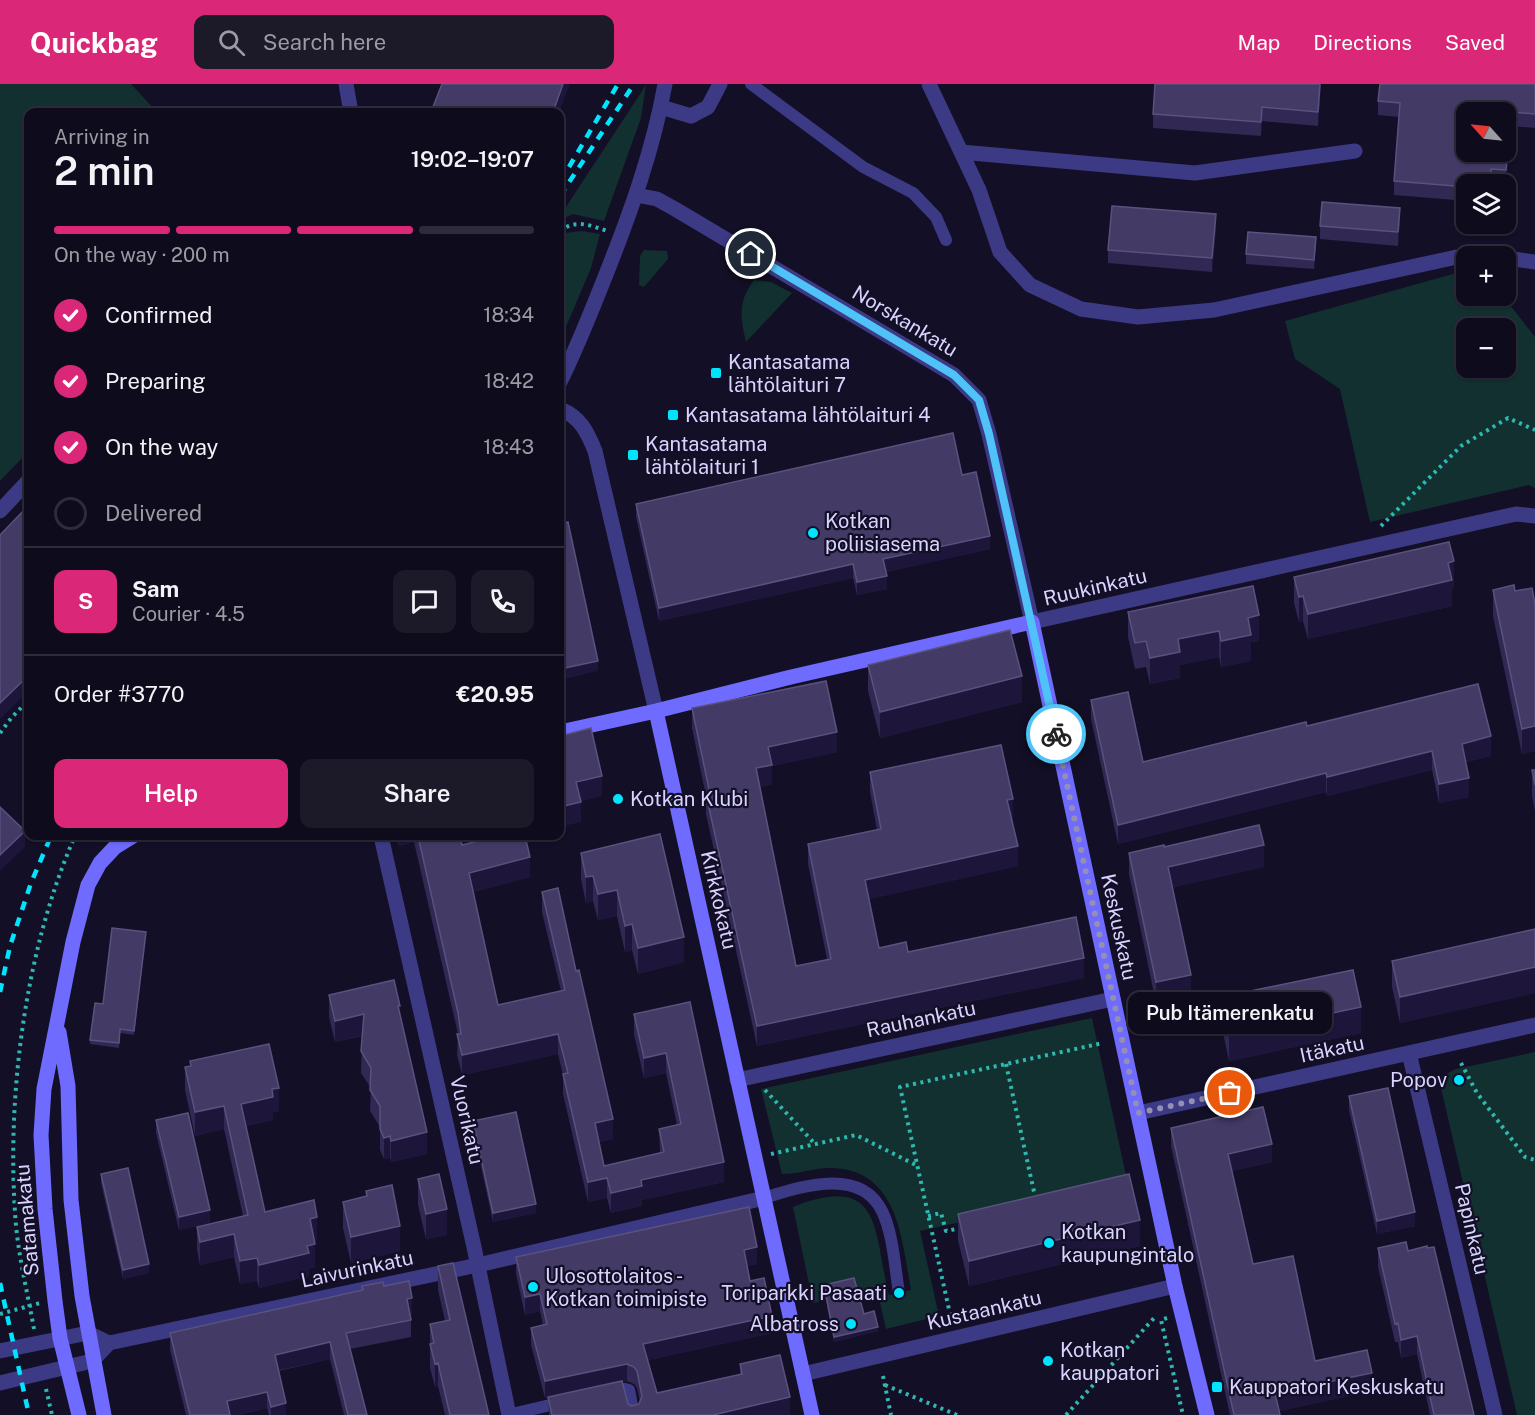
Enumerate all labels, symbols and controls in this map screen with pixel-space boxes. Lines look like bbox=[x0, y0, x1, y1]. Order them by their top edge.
search box bbox=[194, 15, 614, 69]
text: Quickbag bbox=[30, 26, 158, 59]
icon: search bbox=[215, 26, 248, 59]
text: Search here bbox=[263, 29, 386, 55]
text: Map bbox=[1238, 30, 1280, 55]
text: Directions bbox=[1313, 30, 1412, 55]
text: Saved bbox=[1445, 30, 1505, 55]
north arrow bbox=[1456, 102, 1516, 162]
map controls bbox=[1456, 102, 1516, 378]
text: Arriving in bbox=[54, 125, 149, 149]
text: 19:02–19:07 bbox=[411, 146, 534, 172]
text: 2 min bbox=[54, 148, 155, 194]
button: layers bbox=[1456, 174, 1516, 234]
pin bbox=[725, 228, 776, 279]
icon: home bbox=[734, 237, 767, 270]
text: On the way · 200 m bbox=[54, 243, 230, 267]
button: + bbox=[1456, 246, 1516, 306]
street label: Norskankatu bbox=[848, 280, 962, 362]
icon: check bbox=[54, 299, 87, 332]
text: Confirmed bbox=[105, 302, 212, 328]
text: 18:34 bbox=[483, 303, 534, 327]
button: − bbox=[1456, 318, 1516, 378]
place label: Kantasatama lähtölaituri 7 bbox=[728, 350, 850, 397]
icon: check bbox=[54, 365, 87, 398]
marker: Kantasatama lähtölaituri 7 bbox=[709, 366, 723, 380]
text: Preparing bbox=[105, 368, 206, 394]
text: 18:42 bbox=[484, 369, 534, 393]
place label: Kantasatama lähtölaituri 4 bbox=[685, 403, 931, 427]
marker: Kantasatama lähtölaituri 4 bbox=[666, 408, 680, 422]
icon: check bbox=[54, 431, 87, 464]
place label: Kantasatama lähtölaituri 1 bbox=[645, 432, 767, 479]
text: On the way bbox=[105, 434, 218, 460]
text: 18:43 bbox=[483, 435, 534, 459]
marker: Kantasatama lähtölaituri 1 bbox=[626, 448, 640, 462]
text: Delivered bbox=[105, 500, 202, 526]
place label: Kotkan poliisiasema bbox=[825, 509, 940, 556]
marker: Kotkan poliisiasema bbox=[806, 526, 820, 540]
street label: Ruukinkatu bbox=[1041, 563, 1149, 611]
button: chat bbox=[393, 570, 456, 633]
button: phone bbox=[471, 570, 534, 633]
text: Sam bbox=[132, 576, 179, 602]
text: S bbox=[78, 588, 93, 614]
text: Courier · 4.5 bbox=[132, 602, 245, 626]
text: Order #3770 bbox=[54, 681, 184, 707]
text: €20.95 bbox=[456, 681, 534, 707]
courier bbox=[1026, 704, 1086, 764]
icon: bike bbox=[1040, 718, 1073, 751]
button: Help bbox=[54, 759, 288, 828]
button: Share bbox=[300, 759, 534, 828]
place label: Kotkan Klubi bbox=[630, 787, 748, 811]
marker: Kotkan Klubi bbox=[611, 792, 625, 806]
street label: Kirkkokatu bbox=[696, 848, 742, 952]
street label: Keskuskatu bbox=[1096, 872, 1142, 982]
callout: Pub Itämerenkatu bbox=[1128, 991, 1332, 1033]
street label: Rauhankatu bbox=[864, 996, 978, 1042]
text: Pub Itämerenkatu bbox=[1146, 1001, 1314, 1025]
street label: Itäkatu bbox=[1298, 1030, 1366, 1068]
pin bbox=[1204, 1067, 1255, 1118]
place label: Popov bbox=[1390, 1068, 1447, 1092]
street label: Vuorikatu bbox=[445, 1073, 489, 1167]
marker: Popov bbox=[1452, 1073, 1466, 1087]
icon: bag bbox=[1213, 1076, 1246, 1109]
street label: Satamakatu bbox=[10, 1163, 44, 1277]
street label: Papinkatu bbox=[1450, 1181, 1494, 1277]
place label: Kotkan kaupungintalo bbox=[1061, 1220, 1194, 1267]
marker: Kotkan kaupungintalo bbox=[1042, 1236, 1056, 1250]
street label: Laivurinkatu bbox=[299, 1245, 415, 1293]
place label: Ulosottolaitos - Kotkan toimipiste bbox=[545, 1264, 707, 1311]
marker: Ulosottolaitos - Kotkan toimipiste bbox=[526, 1280, 540, 1294]
place label: Toriparkki Pasaati bbox=[721, 1281, 887, 1305]
street label: Kustaankatu bbox=[924, 1285, 1044, 1335]
marker: Toriparkki Pasaati bbox=[892, 1286, 906, 1300]
place label: Albatross bbox=[750, 1312, 839, 1336]
marker: Albatross bbox=[844, 1317, 858, 1331]
place label: Kotkan kauppatori bbox=[1060, 1338, 1160, 1385]
marker: Kotkan kauppatori bbox=[1041, 1354, 1055, 1368]
place label: Kauppatori Keskuskatu bbox=[1229, 1375, 1444, 1399]
marker: Kauppatori Keskuskatu bbox=[1210, 1380, 1224, 1394]

